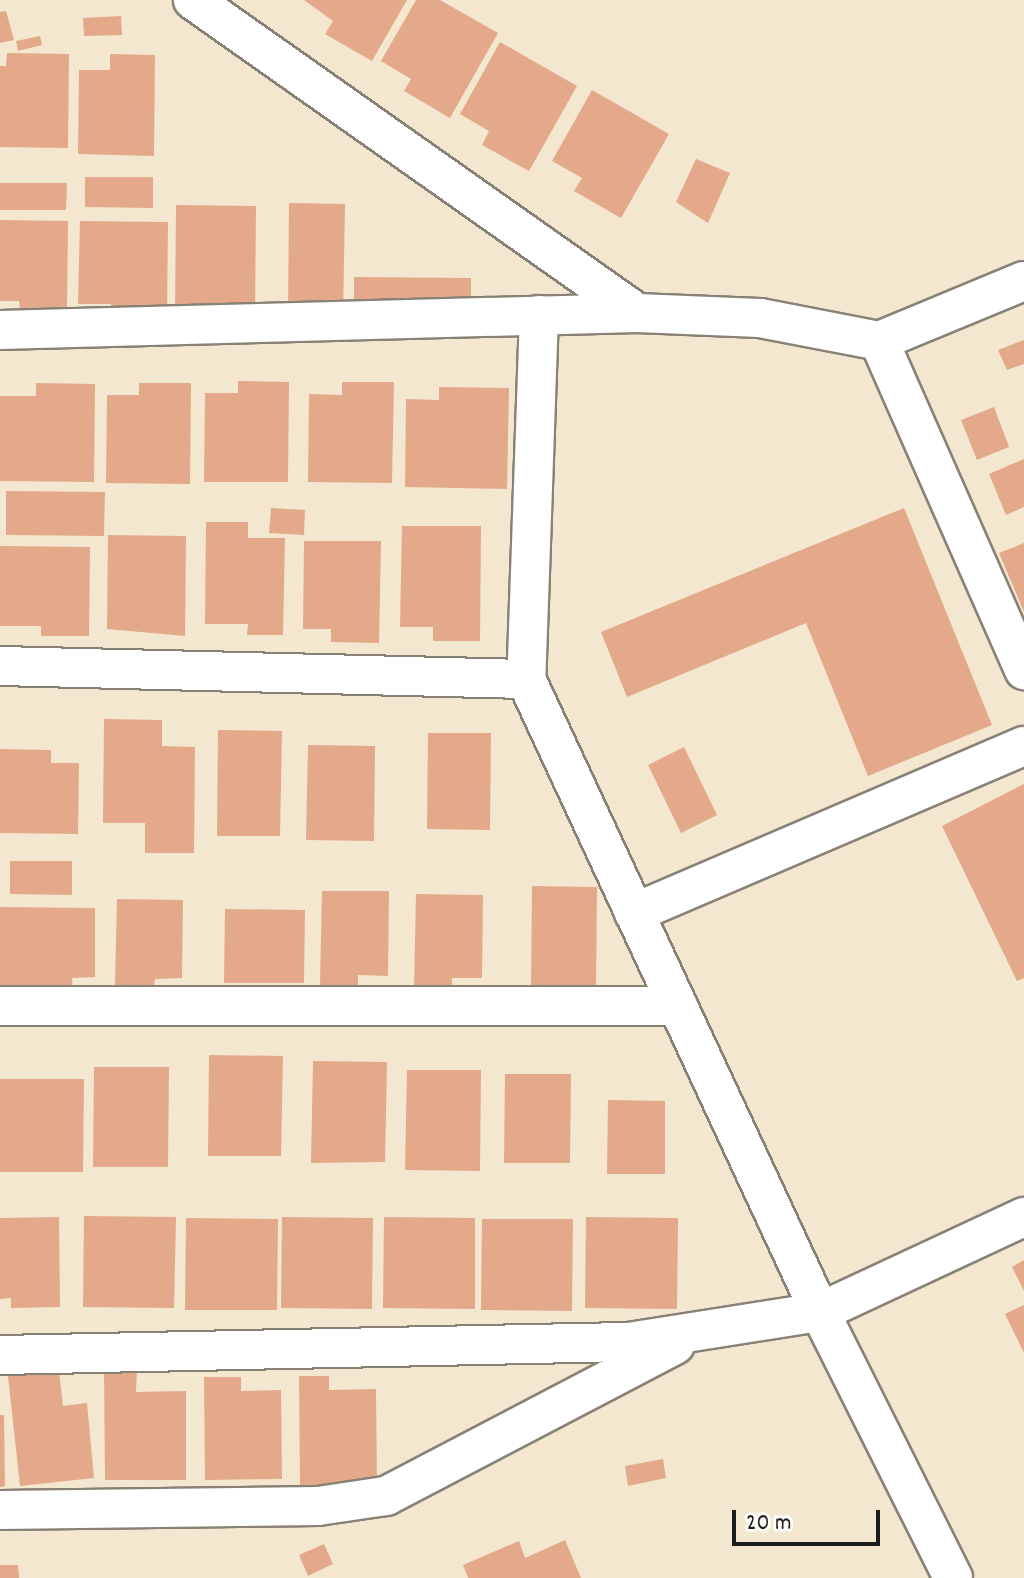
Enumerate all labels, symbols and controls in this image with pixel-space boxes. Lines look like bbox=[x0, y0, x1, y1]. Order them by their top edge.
scale bar bbox=[736, 1494, 884, 1544]
text: 20 m bbox=[746, 1507, 792, 1541]

